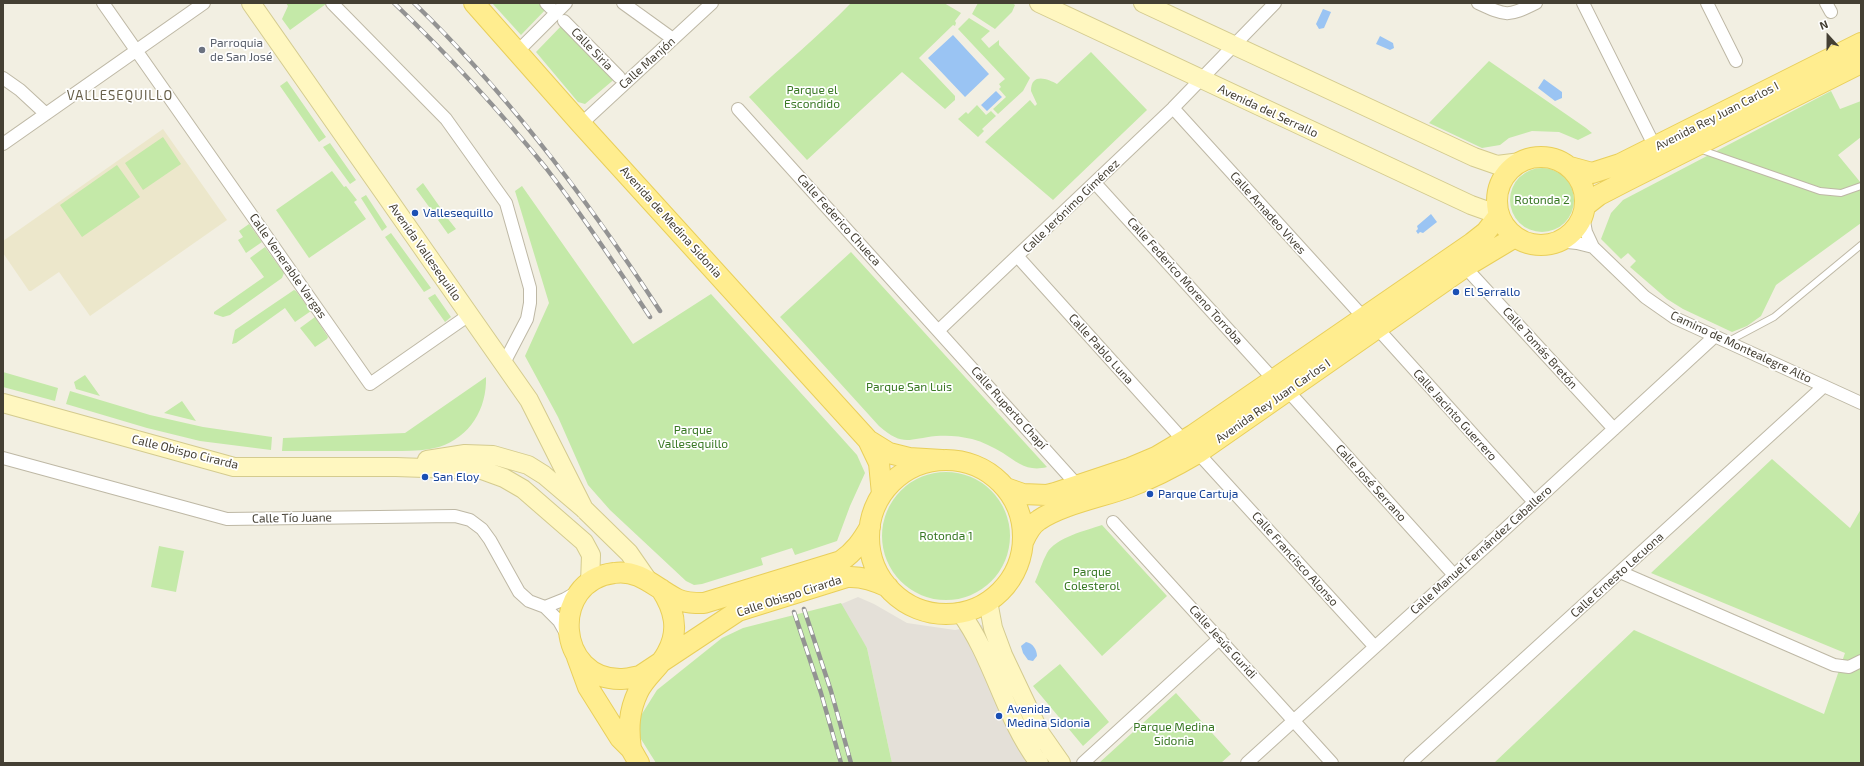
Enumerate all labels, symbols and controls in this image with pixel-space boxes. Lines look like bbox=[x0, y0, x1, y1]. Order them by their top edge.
north arrow bbox=[1808, 16, 1848, 56]
text: N bbox=[1817, 17, 1830, 32]
street label: Calle Siria bbox=[568, 25, 616, 73]
street label: Calle Manjón bbox=[616, 34, 678, 92]
place label: Parroquia de San José bbox=[210, 36, 272, 64]
marker: Parroquia de San José bbox=[197, 45, 207, 55]
street label: Avenida Rey Juan Carlos I bbox=[1653, 79, 1781, 153]
street label: Avenida del Serrallo bbox=[1216, 81, 1320, 141]
park label: Parque el Escondido bbox=[784, 83, 840, 111]
district label: VALLESEQUILLO bbox=[67, 88, 173, 104]
street label: Calle Jerónimo Giménez bbox=[1020, 156, 1122, 256]
street label: Avenida de Medina Sidonia bbox=[617, 163, 725, 281]
street label: Calle Amadeo Vives bbox=[1227, 169, 1309, 257]
street label: Calle Federico Chueca bbox=[794, 171, 884, 269]
park label: Rotonda 2 bbox=[1514, 193, 1570, 207]
street label: Avenida Vallesequillo bbox=[386, 200, 464, 304]
place label: Vallesequillo bbox=[423, 206, 493, 220]
marker: Vallesequillo bbox=[410, 208, 420, 218]
street label: Calle Venerable Vargas bbox=[246, 211, 330, 321]
street label: Calle Federico Moreno Torroba bbox=[1124, 215, 1246, 347]
place label: El Serrallo bbox=[1464, 285, 1520, 299]
marker: El Serrallo bbox=[1451, 287, 1461, 297]
street label: Calle Tomás Bretón bbox=[1500, 304, 1580, 392]
street label: Camino de Montealegre Alto bbox=[1668, 308, 1814, 386]
street label: Calle Pablo Luna bbox=[1066, 311, 1136, 387]
street label: Avenida Rey Juan Carlos I bbox=[1213, 356, 1333, 446]
street label: Calle Ruperto Chapí bbox=[968, 364, 1050, 452]
street label: Calle Jacinto Guerrero bbox=[1410, 366, 1500, 464]
park label: Parque San Luis bbox=[866, 380, 952, 394]
park label: Parque Vallesequillo bbox=[658, 423, 728, 451]
street label: Calle Obispo Cirarda bbox=[130, 432, 240, 472]
street label: Calle José Serrano bbox=[1333, 441, 1409, 525]
place label: San Eloy bbox=[433, 470, 479, 484]
marker: San Eloy bbox=[420, 472, 430, 482]
street label: Calle Manuel Fernández Caballero bbox=[1407, 483, 1555, 617]
place label: Parque Cartuja bbox=[1158, 487, 1238, 501]
marker: Parque Cartuja bbox=[1145, 489, 1155, 499]
street label: Calle Francisco Alonso bbox=[1249, 509, 1341, 609]
street label: Calle Tío Juane bbox=[252, 510, 332, 526]
park label: Rotonda 1 bbox=[919, 529, 973, 543]
street label: Calle Ernesto Lecuona bbox=[1567, 529, 1667, 621]
park label: Parque Colesterol bbox=[1064, 565, 1120, 593]
street label: Calle Obispo Cirarda bbox=[735, 572, 843, 620]
street label: Calle Jesús Guridi bbox=[1186, 602, 1260, 682]
place label: Avenida Medina Sidonia bbox=[1007, 702, 1090, 730]
marker: Avenida Medina Sidonia bbox=[994, 711, 1004, 721]
park label: Parque Medina Sidonia bbox=[1133, 720, 1215, 748]

